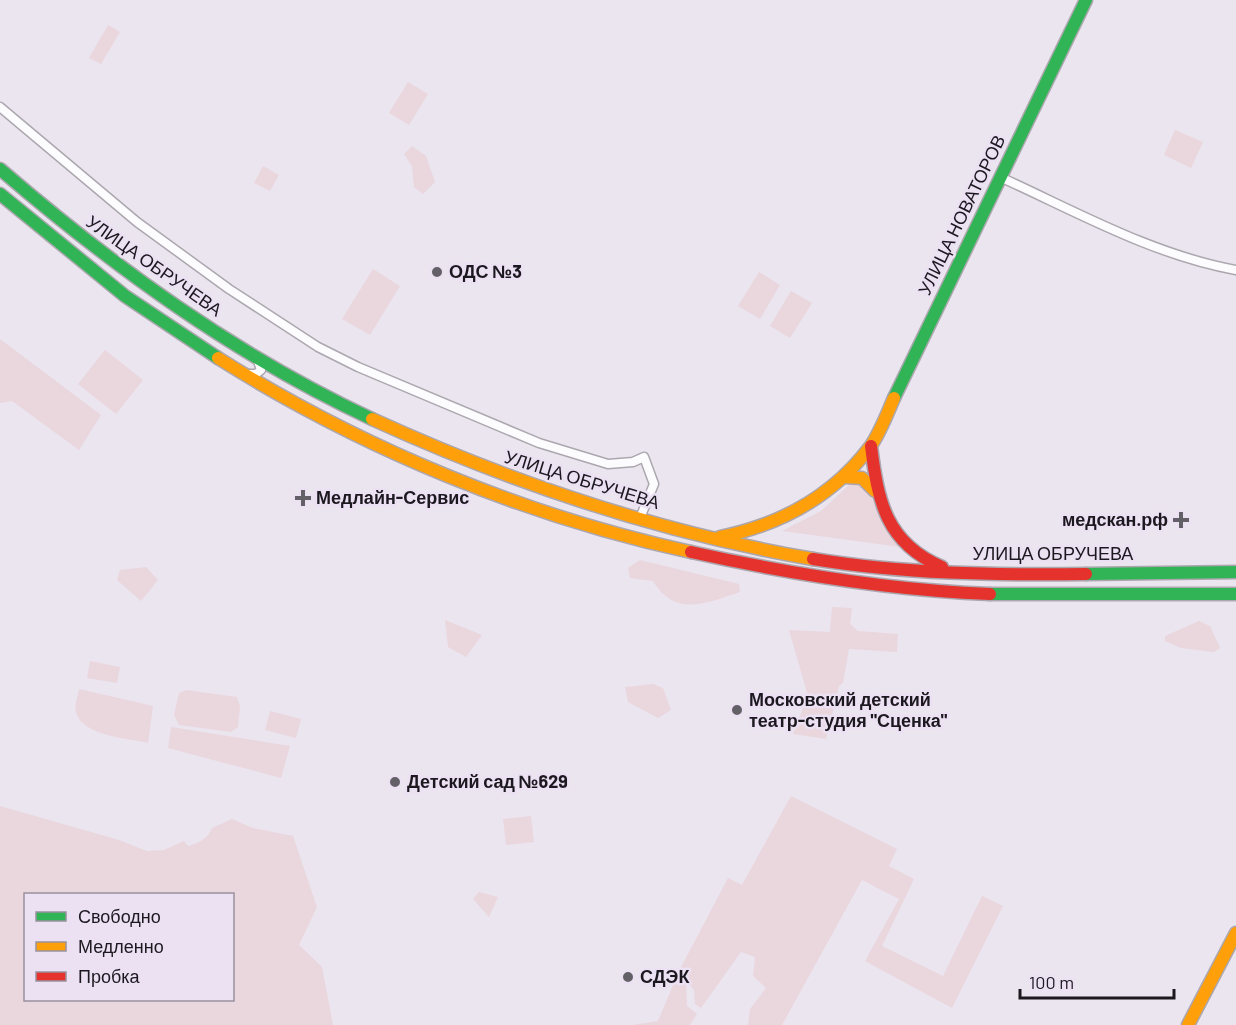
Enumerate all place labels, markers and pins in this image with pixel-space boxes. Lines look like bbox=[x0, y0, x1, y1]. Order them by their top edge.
place label: ОДС №3 bbox=[449, 260, 522, 282]
marker: ОДС №3 bbox=[430, 265, 444, 279]
place label: Медлайн-Сервис bbox=[316, 486, 469, 508]
marker: Медлайн-Сервис bbox=[294, 489, 312, 507]
place label: медскан.рф bbox=[1062, 508, 1168, 530]
marker: медскан.рф bbox=[1172, 511, 1190, 529]
place label: Московский детский театр-студия "Сценка" bbox=[749, 688, 948, 731]
marker: Московский детский театр-студия "Сценка" bbox=[730, 703, 744, 717]
place label: Детский сад №629 bbox=[407, 770, 568, 792]
marker: Детский сад №629 bbox=[388, 775, 402, 789]
place label: СДЭК bbox=[640, 965, 690, 987]
marker: СДЭК bbox=[621, 970, 635, 984]

